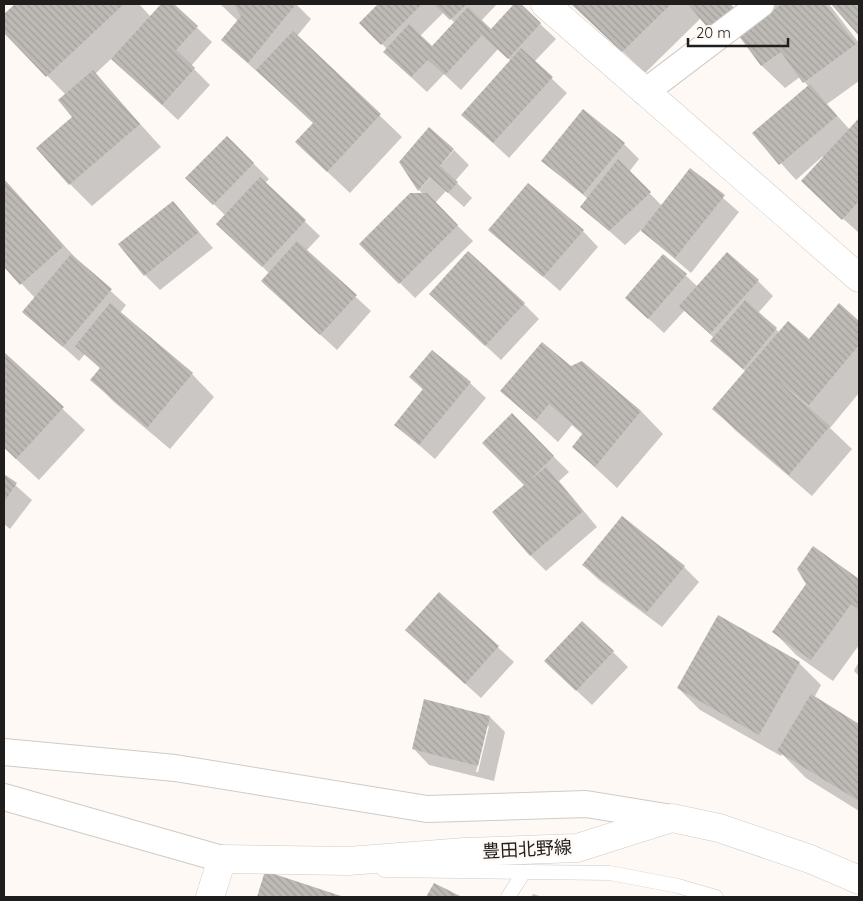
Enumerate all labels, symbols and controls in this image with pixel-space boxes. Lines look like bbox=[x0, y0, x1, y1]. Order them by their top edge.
scale bar bbox=[688, 15, 788, 47]
text: 20 m bbox=[696, 23, 731, 42]
street label: 豊田北野線 bbox=[481, 835, 573, 863]

